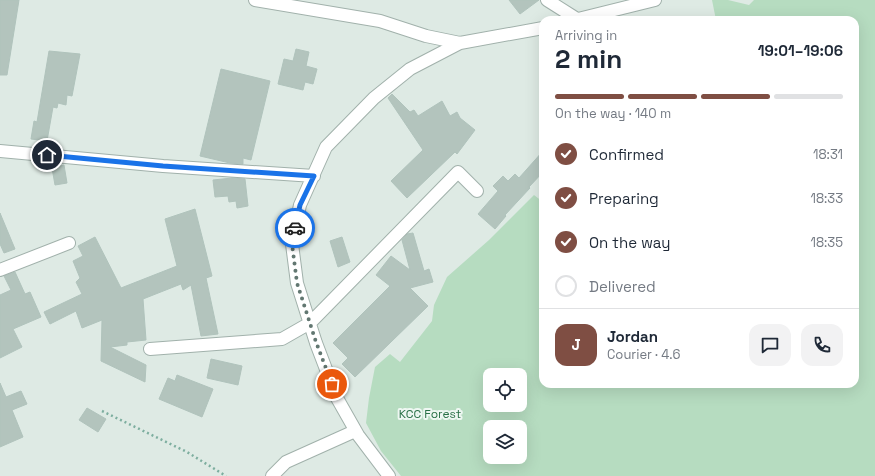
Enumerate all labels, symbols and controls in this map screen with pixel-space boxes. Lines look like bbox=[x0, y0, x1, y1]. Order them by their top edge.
text: Arriving in bbox=[555, 27, 617, 44]
text: 19:01–19:06 bbox=[758, 41, 843, 60]
text: 2 min bbox=[555, 42, 622, 76]
text: On the way · 140 m bbox=[555, 105, 671, 122]
pin bbox=[30, 138, 64, 172]
icon: check bbox=[555, 143, 577, 165]
icon: home bbox=[36, 144, 58, 166]
text: Confirmed bbox=[589, 145, 664, 164]
text: 18:31 bbox=[813, 146, 843, 163]
icon: check bbox=[555, 187, 577, 209]
text: Preparing bbox=[589, 189, 659, 208]
text: 18:33 bbox=[810, 190, 843, 207]
courier bbox=[275, 208, 315, 248]
icon: car bbox=[284, 217, 306, 239]
icon: check bbox=[555, 231, 577, 253]
text: On the way bbox=[589, 233, 670, 252]
text: 18:35 bbox=[811, 234, 843, 251]
text: Delivered bbox=[589, 277, 656, 296]
button: chat bbox=[749, 324, 791, 366]
button: phone bbox=[801, 324, 843, 366]
text: Jordan bbox=[607, 327, 658, 346]
text: J bbox=[571, 335, 581, 354]
text: Courier · 4.6 bbox=[607, 346, 680, 363]
pin bbox=[315, 367, 349, 401]
map controls bbox=[483, 368, 527, 464]
button: locate bbox=[483, 368, 527, 412]
icon: bag bbox=[321, 373, 343, 395]
park label: KCC Forest bbox=[399, 406, 461, 422]
button: layers bbox=[483, 420, 527, 464]

